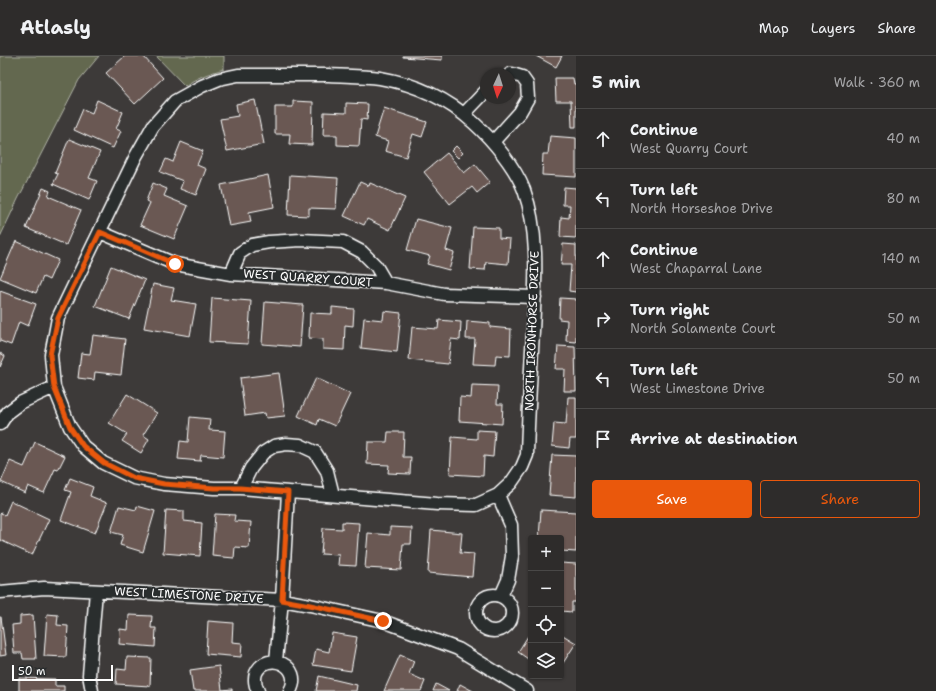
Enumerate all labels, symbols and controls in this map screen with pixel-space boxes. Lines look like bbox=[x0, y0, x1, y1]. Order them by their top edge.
text: Atlasly bbox=[20, 15, 91, 40]
text: Map bbox=[759, 19, 789, 37]
text: Layers bbox=[811, 19, 855, 37]
text: Share bbox=[877, 19, 916, 37]
north arrow bbox=[480, 68, 516, 104]
text: 5 min bbox=[592, 71, 640, 93]
text: Walk · 360 m bbox=[834, 74, 920, 91]
text: Continue bbox=[630, 120, 698, 140]
icon: ahead bbox=[592, 128, 614, 150]
text: 40 m bbox=[886, 130, 920, 147]
text: West Quarry Court bbox=[630, 140, 748, 157]
text: Turn left bbox=[630, 180, 698, 200]
icon: left bbox=[592, 188, 614, 210]
text: 80 m bbox=[886, 190, 920, 207]
text: North Horseshoe Drive bbox=[630, 200, 773, 217]
text: Continue bbox=[630, 240, 698, 260]
icon: ahead bbox=[592, 248, 614, 270]
text: 140 m bbox=[881, 250, 920, 267]
street label: NORTH IRONHORSE DRIVE bbox=[521, 251, 543, 411]
route start bbox=[166, 255, 184, 273]
text: West Chaparral Lane bbox=[630, 260, 762, 277]
street label: WEST QUARRY COURT bbox=[243, 265, 374, 291]
text: Turn right bbox=[630, 300, 710, 320]
icon: right bbox=[592, 308, 614, 330]
text: 50 m bbox=[887, 310, 920, 327]
text: North Solamente Court bbox=[630, 320, 776, 337]
text: Turn left bbox=[630, 360, 698, 380]
icon: left bbox=[592, 368, 614, 390]
text: 50 m bbox=[887, 370, 920, 387]
text: West Limestone Drive bbox=[630, 380, 765, 397]
icon: arrive bbox=[592, 428, 614, 450]
text: Arrive at destination bbox=[630, 429, 798, 449]
button: Save bbox=[592, 480, 752, 518]
button: Share bbox=[760, 480, 920, 518]
map controls bbox=[528, 535, 564, 679]
button: + bbox=[528, 535, 564, 571]
button: − bbox=[528, 571, 564, 607]
street label: WEST LIMESTONE DRIVE bbox=[114, 583, 264, 607]
button: locate bbox=[528, 607, 564, 643]
route end bbox=[374, 612, 392, 630]
button: layers bbox=[528, 643, 564, 679]
scale bar bbox=[12, 663, 113, 682]
text: 50 m bbox=[18, 664, 46, 679]

